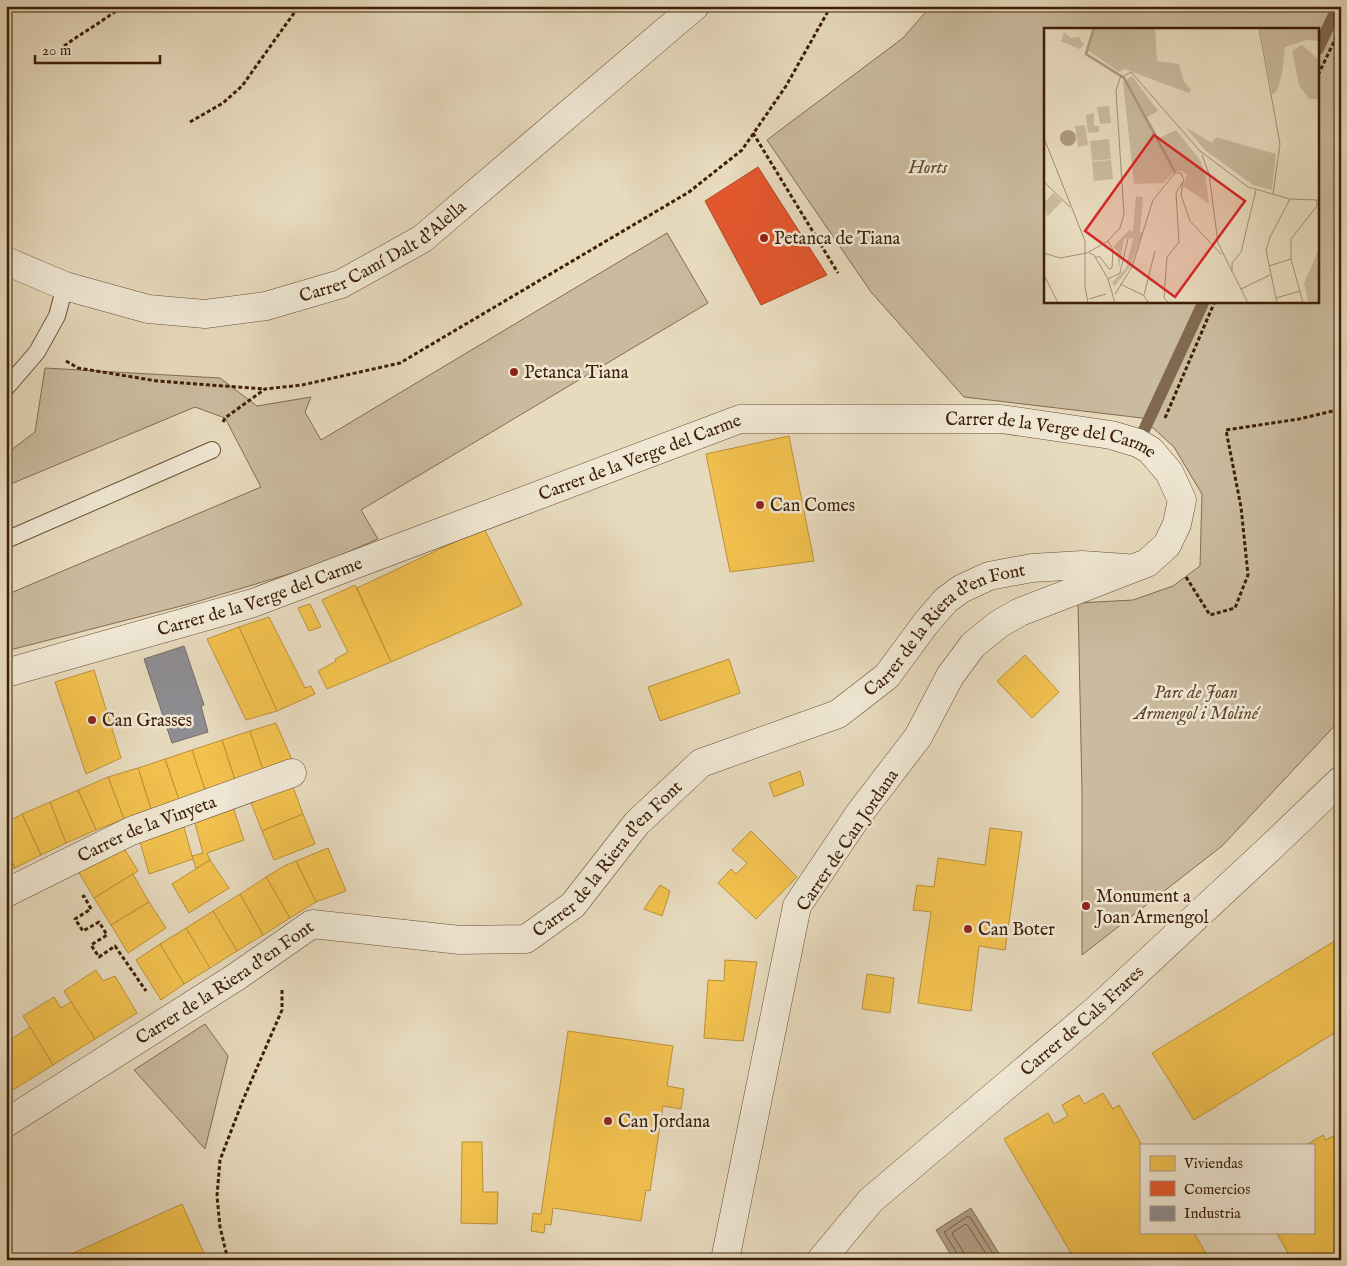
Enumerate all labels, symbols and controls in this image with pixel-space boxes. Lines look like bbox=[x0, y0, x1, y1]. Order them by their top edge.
inset map bbox=[1044, 28, 1320, 302]
scale bar bbox=[35, 32, 160, 64]
text: 20 m bbox=[42, 41, 72, 60]
park label: Horts bbox=[908, 157, 948, 180]
street label: Carrer Camí Dalt d'Alella bbox=[297, 196, 472, 309]
place label: Petanca de Tiana bbox=[774, 228, 900, 251]
marker: Petanca de Tiana bbox=[758, 232, 770, 244]
place label: Petanca Tiana bbox=[524, 362, 629, 385]
marker: Petanca Tiana bbox=[508, 366, 520, 378]
street label: Carrer de la Verge del Carme bbox=[945, 409, 1161, 463]
street label: Carrer de la Verge del Carme bbox=[536, 410, 745, 507]
place label: Can Comes bbox=[770, 495, 855, 518]
marker: Can Comes bbox=[754, 499, 766, 511]
street label: Carrer de la Verge del Carme bbox=[155, 553, 366, 643]
street label: Carrer de la Riera d'en Font bbox=[860, 559, 1027, 703]
park label: Parc de Joan Armengol i Moliné bbox=[1132, 682, 1261, 726]
place label: Can Grasses bbox=[102, 710, 192, 733]
marker: Can Grasses bbox=[86, 714, 98, 726]
street label: Carrer de Can Jordana bbox=[792, 765, 904, 916]
street label: Carrer de la Riera d'en Font bbox=[529, 776, 688, 943]
street label: Carrer de la Vinyeta bbox=[74, 791, 220, 869]
place label: Monument a Joan Armengol bbox=[1094, 886, 1209, 930]
marker: Monument a Joan Armengol bbox=[1080, 900, 1092, 912]
street label: Carrer de la Riera d'en Font bbox=[132, 916, 319, 1051]
place label: Can Boter bbox=[978, 919, 1055, 942]
marker: Can Boter bbox=[962, 923, 974, 935]
street label: Carrer de Cals Frares bbox=[1016, 961, 1149, 1082]
place label: Can Jordana bbox=[618, 1111, 710, 1134]
marker: Can Jordana bbox=[602, 1115, 614, 1127]
legend bbox=[1140, 1144, 1314, 1234]
text: Viviendas bbox=[1183, 1154, 1243, 1173]
text: Comercios bbox=[1184, 1180, 1250, 1199]
text: Industria bbox=[1184, 1204, 1241, 1223]

